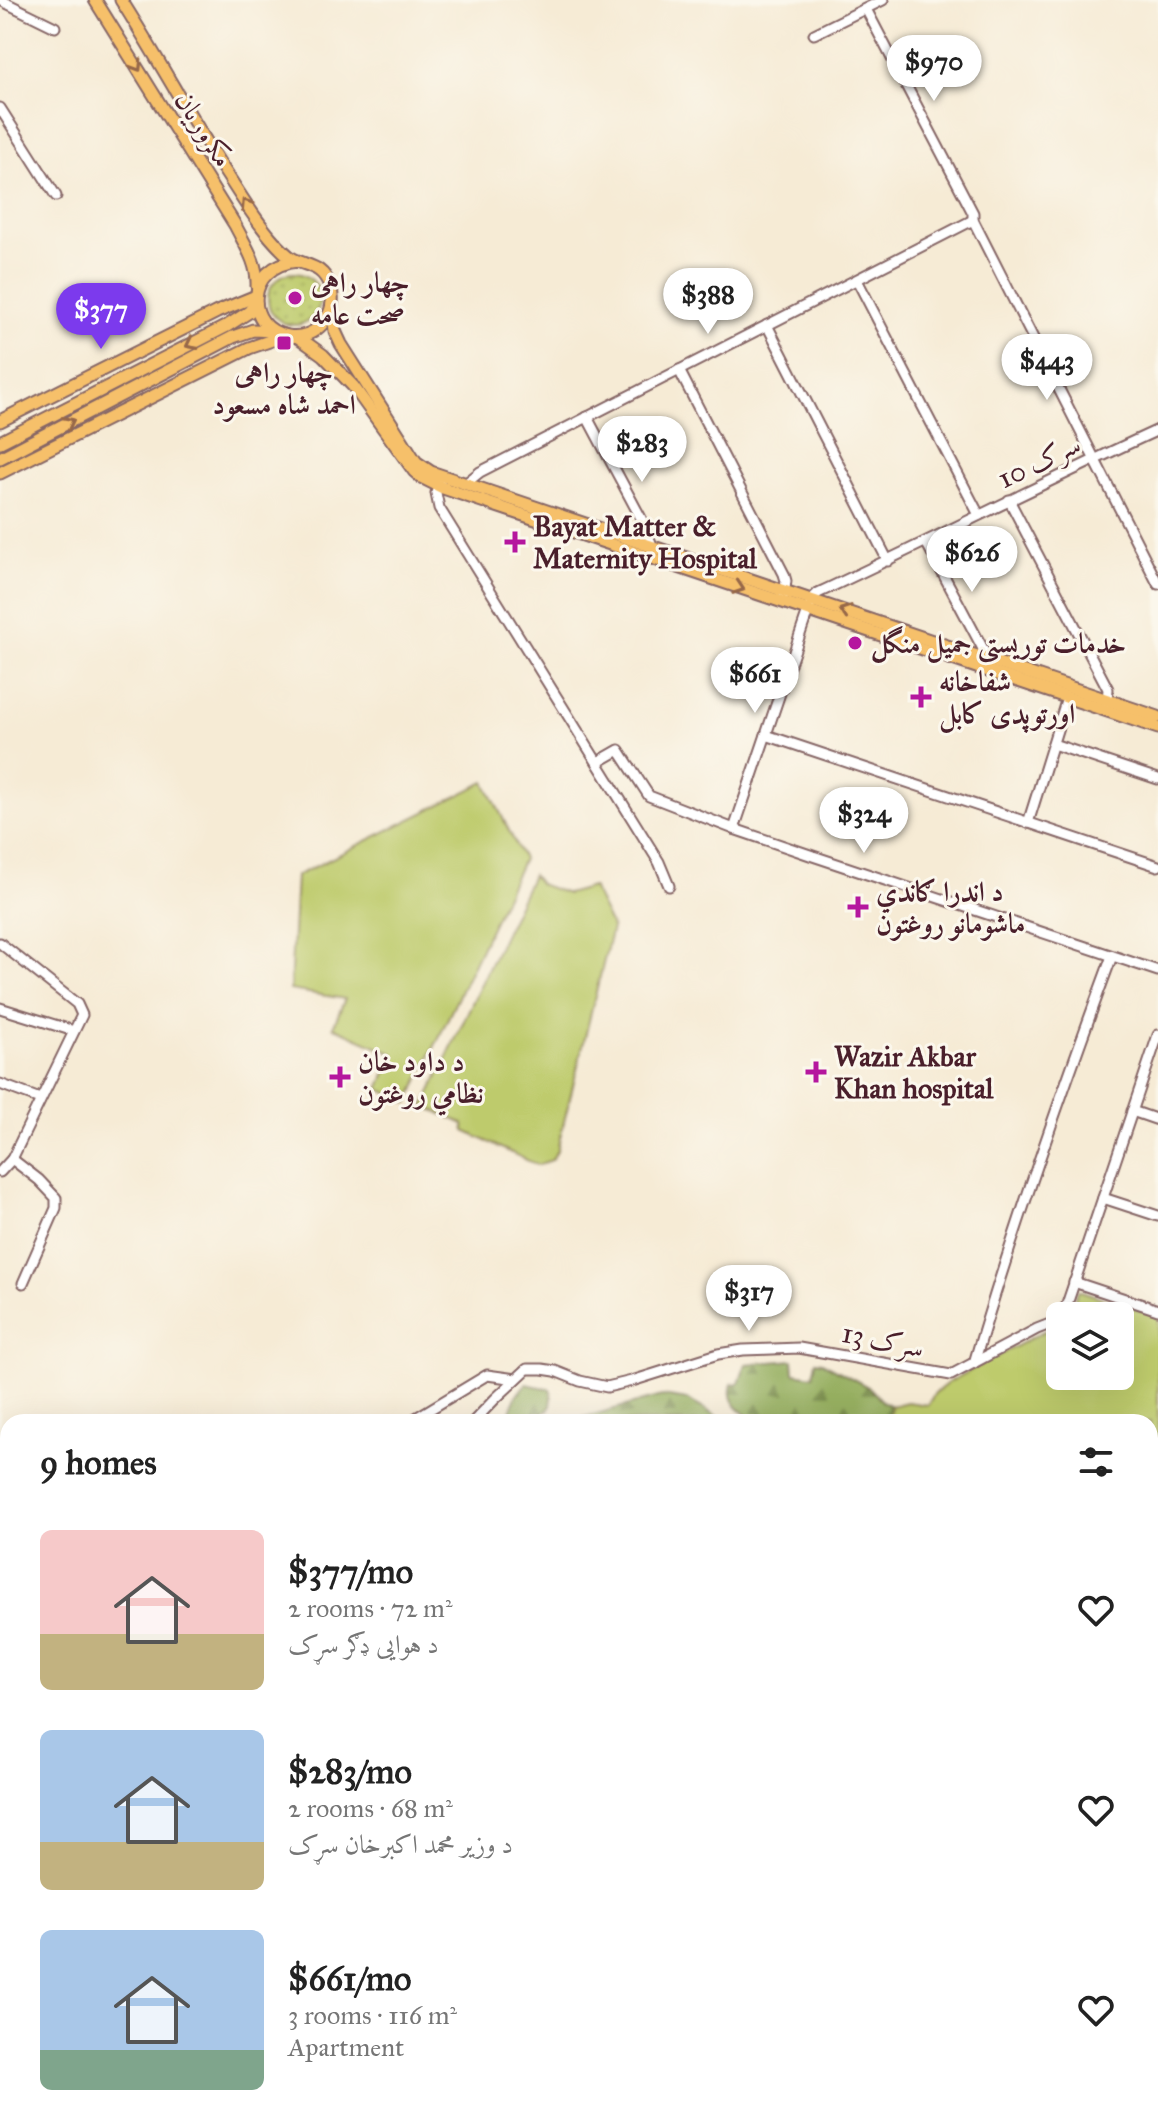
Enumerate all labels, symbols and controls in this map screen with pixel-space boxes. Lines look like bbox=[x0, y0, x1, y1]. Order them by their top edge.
pin: $970 bbox=[887, 35, 981, 103]
text: $970 bbox=[905, 45, 963, 77]
one-way arrow bbox=[127, 57, 142, 72]
street label: مکروریان bbox=[166, 85, 241, 174]
one-way arrow bbox=[241, 198, 256, 213]
place label: چهار راهی صحت عامه bbox=[310, 265, 410, 332]
pin: $388 bbox=[661, 268, 755, 336]
text: $388 bbox=[681, 278, 735, 310]
pin: $377 bbox=[54, 283, 148, 351]
marker: چهار راهی صحت عامه bbox=[286, 289, 304, 307]
text: $377 bbox=[74, 293, 128, 325]
one-way arrow bbox=[185, 334, 200, 350]
marker: چهار راهی احمد شاه مسعود bbox=[275, 334, 293, 352]
pin: $443 bbox=[1000, 334, 1094, 402]
text: $443 bbox=[1020, 344, 1074, 376]
place label: چهار راهی احمد شاه مسعود bbox=[212, 355, 356, 422]
one-way arrow bbox=[61, 416, 76, 431]
pin: $283 bbox=[595, 416, 689, 484]
text: $283 bbox=[616, 426, 668, 458]
street label: سرک 10 bbox=[992, 426, 1087, 497]
place label: Bayat Matter & Maternity Hospital bbox=[533, 509, 757, 576]
pin: $626 bbox=[925, 526, 1019, 594]
marker: Bayat Matter & Maternity Hospital bbox=[504, 531, 526, 553]
text: $626 bbox=[944, 536, 1000, 568]
one-way arrow bbox=[732, 579, 746, 595]
one-way arrow bbox=[839, 604, 853, 620]
place label: خدمات توریستی جمیل منگل bbox=[871, 625, 1126, 663]
marker: خدمات توریستی جمیل منگل bbox=[846, 634, 864, 652]
pin: $661 bbox=[708, 647, 802, 715]
text: $661 bbox=[729, 657, 781, 689]
place label: شفاخانه اورتوپدی کابل bbox=[939, 664, 1075, 733]
marker: شفاخانه اورتوپدی کابل bbox=[910, 686, 932, 708]
pin: $324 bbox=[817, 787, 911, 855]
text: $324 bbox=[837, 797, 891, 829]
place label: د اندرا ګاندي ماشومانو روغتون bbox=[876, 874, 1025, 941]
marker: د اندرا ګاندي ماشومانو روغتون bbox=[847, 896, 869, 918]
place label: Wazir Akbar Khan hospital bbox=[834, 1039, 994, 1106]
place label: د داود خان نظامي روغتون bbox=[358, 1044, 484, 1116]
marker: Wazir Akbar Khan hospital bbox=[805, 1061, 827, 1083]
marker: د داود خان نظامي روغتون bbox=[329, 1066, 351, 1088]
pin: $317 bbox=[702, 1265, 796, 1333]
text: $317 bbox=[724, 1275, 774, 1307]
map controls bbox=[1046, 1302, 1134, 1390]
button: layers bbox=[1046, 1302, 1134, 1390]
street label: سرک 13 bbox=[839, 1315, 927, 1366]
icon: filters bbox=[1074, 1440, 1118, 1484]
text: 9 homes bbox=[40, 1442, 157, 1483]
text: $377/mo bbox=[288, 1551, 413, 1592]
icon: home bbox=[104, 1562, 200, 1658]
icon: heart bbox=[1074, 1588, 1118, 1632]
text: 2 rooms · 72 m² bbox=[288, 1592, 452, 1624]
text: د هوایی ډګر سړک bbox=[288, 1628, 439, 1660]
text: $283/mo bbox=[288, 1751, 412, 1792]
icon: home bbox=[104, 1762, 200, 1858]
icon: heart bbox=[1074, 1788, 1118, 1832]
text: 2 rooms · 68 m² bbox=[288, 1792, 453, 1824]
text: د وزیر محمد اکبرخان سړک bbox=[288, 1828, 513, 1860]
text: $661/mo bbox=[288, 1958, 411, 1999]
icon: home bbox=[104, 1962, 200, 2058]
icon: heart bbox=[1074, 1988, 1118, 2032]
text: 3 rooms · 116 m² bbox=[288, 1999, 457, 2031]
text: Apartment bbox=[288, 2031, 404, 2063]

